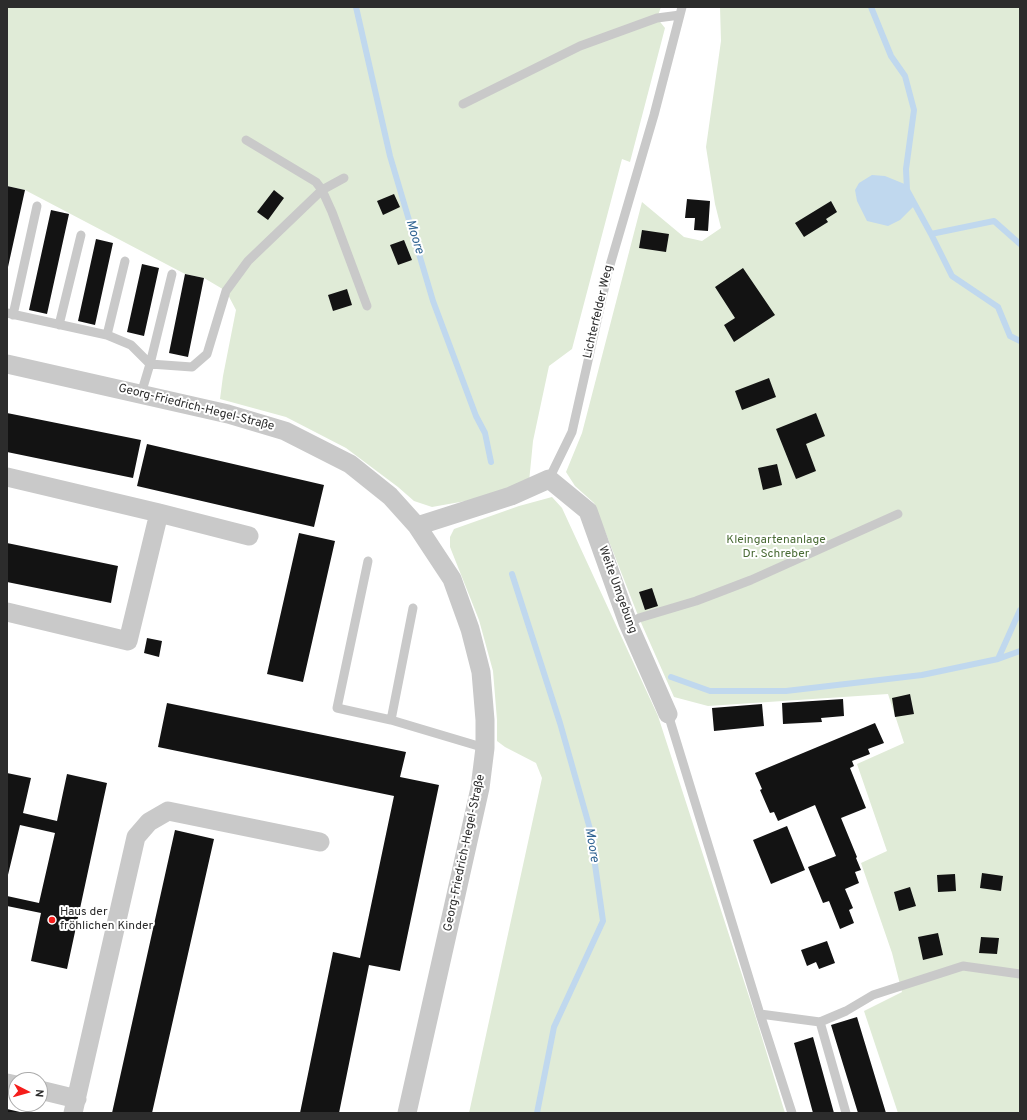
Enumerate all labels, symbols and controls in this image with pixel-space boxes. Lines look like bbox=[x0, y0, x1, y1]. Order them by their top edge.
water label: Moore bbox=[401, 218, 427, 256]
street label: Lichterfelder Weg bbox=[581, 264, 617, 360]
street label: Georg-Friedrich-Hegel-Straße bbox=[116, 382, 276, 434]
park label: Kleingartenanlage Dr. Schreber bbox=[726, 534, 826, 562]
street label: Weite Umgebung bbox=[594, 544, 640, 636]
street label: Georg-Friedrich-Hegel-Straße bbox=[441, 773, 489, 933]
water label: Moore bbox=[580, 826, 602, 864]
place label: Haus der fröhlichen Kinder bbox=[60, 906, 153, 934]
marker: Haus der fröhlichen Kinder bbox=[47, 915, 57, 925]
north arrow bbox=[8, 1072, 48, 1112]
text: N bbox=[32, 1088, 46, 1098]

